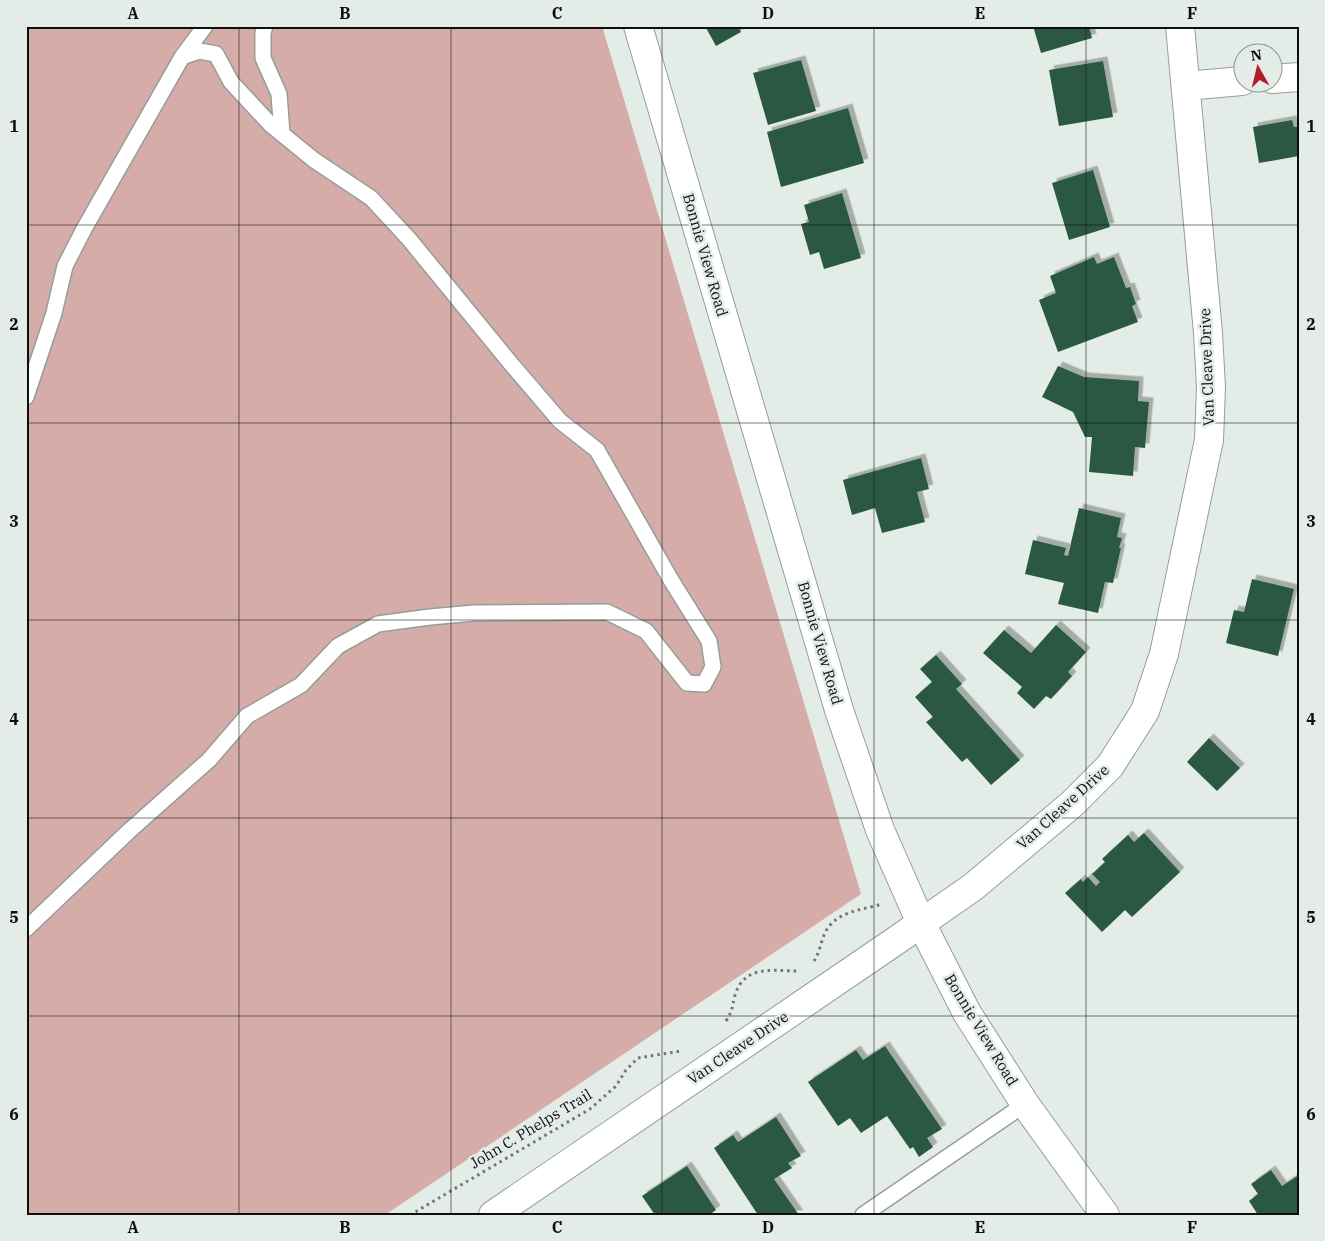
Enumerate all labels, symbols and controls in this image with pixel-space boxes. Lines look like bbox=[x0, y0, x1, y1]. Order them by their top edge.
text: A bbox=[127, 3, 139, 23]
text: B bbox=[339, 3, 351, 23]
text: C bbox=[552, 3, 562, 23]
text: D bbox=[762, 3, 774, 23]
text: E bbox=[975, 3, 985, 23]
text: F bbox=[1187, 3, 1197, 23]
north arrow bbox=[1232, 42, 1282, 92]
text: N bbox=[1249, 45, 1263, 65]
text: 1 bbox=[9, 116, 19, 136]
text: 1 bbox=[1306, 116, 1316, 136]
street label: Bonnie View Road bbox=[679, 191, 732, 319]
street label: Van Cleave Drive bbox=[1195, 308, 1218, 426]
text: 2 bbox=[9, 314, 19, 334]
text: 2 bbox=[1306, 314, 1316, 334]
text: 3 bbox=[9, 511, 19, 531]
text: 3 bbox=[1306, 511, 1316, 531]
street label: Bonnie View Road bbox=[794, 579, 847, 707]
text: 4 bbox=[9, 709, 19, 729]
text: 4 bbox=[1306, 709, 1316, 729]
street label: Van Cleave Drive bbox=[1012, 760, 1113, 853]
text: 5 bbox=[9, 907, 19, 927]
text: 5 bbox=[1306, 907, 1316, 927]
street label: Bonnie View Road bbox=[941, 970, 1022, 1089]
street label: Van Cleave Drive bbox=[684, 1007, 792, 1088]
street label: John C. Phelps Trail bbox=[466, 1085, 595, 1173]
text: 6 bbox=[9, 1104, 19, 1124]
text: 6 bbox=[1306, 1104, 1316, 1124]
text: A bbox=[127, 1217, 139, 1237]
text: B bbox=[339, 1217, 351, 1237]
text: C bbox=[552, 1217, 562, 1237]
text: D bbox=[762, 1217, 774, 1237]
text: E bbox=[975, 1217, 985, 1237]
text: F bbox=[1187, 1217, 1197, 1237]

